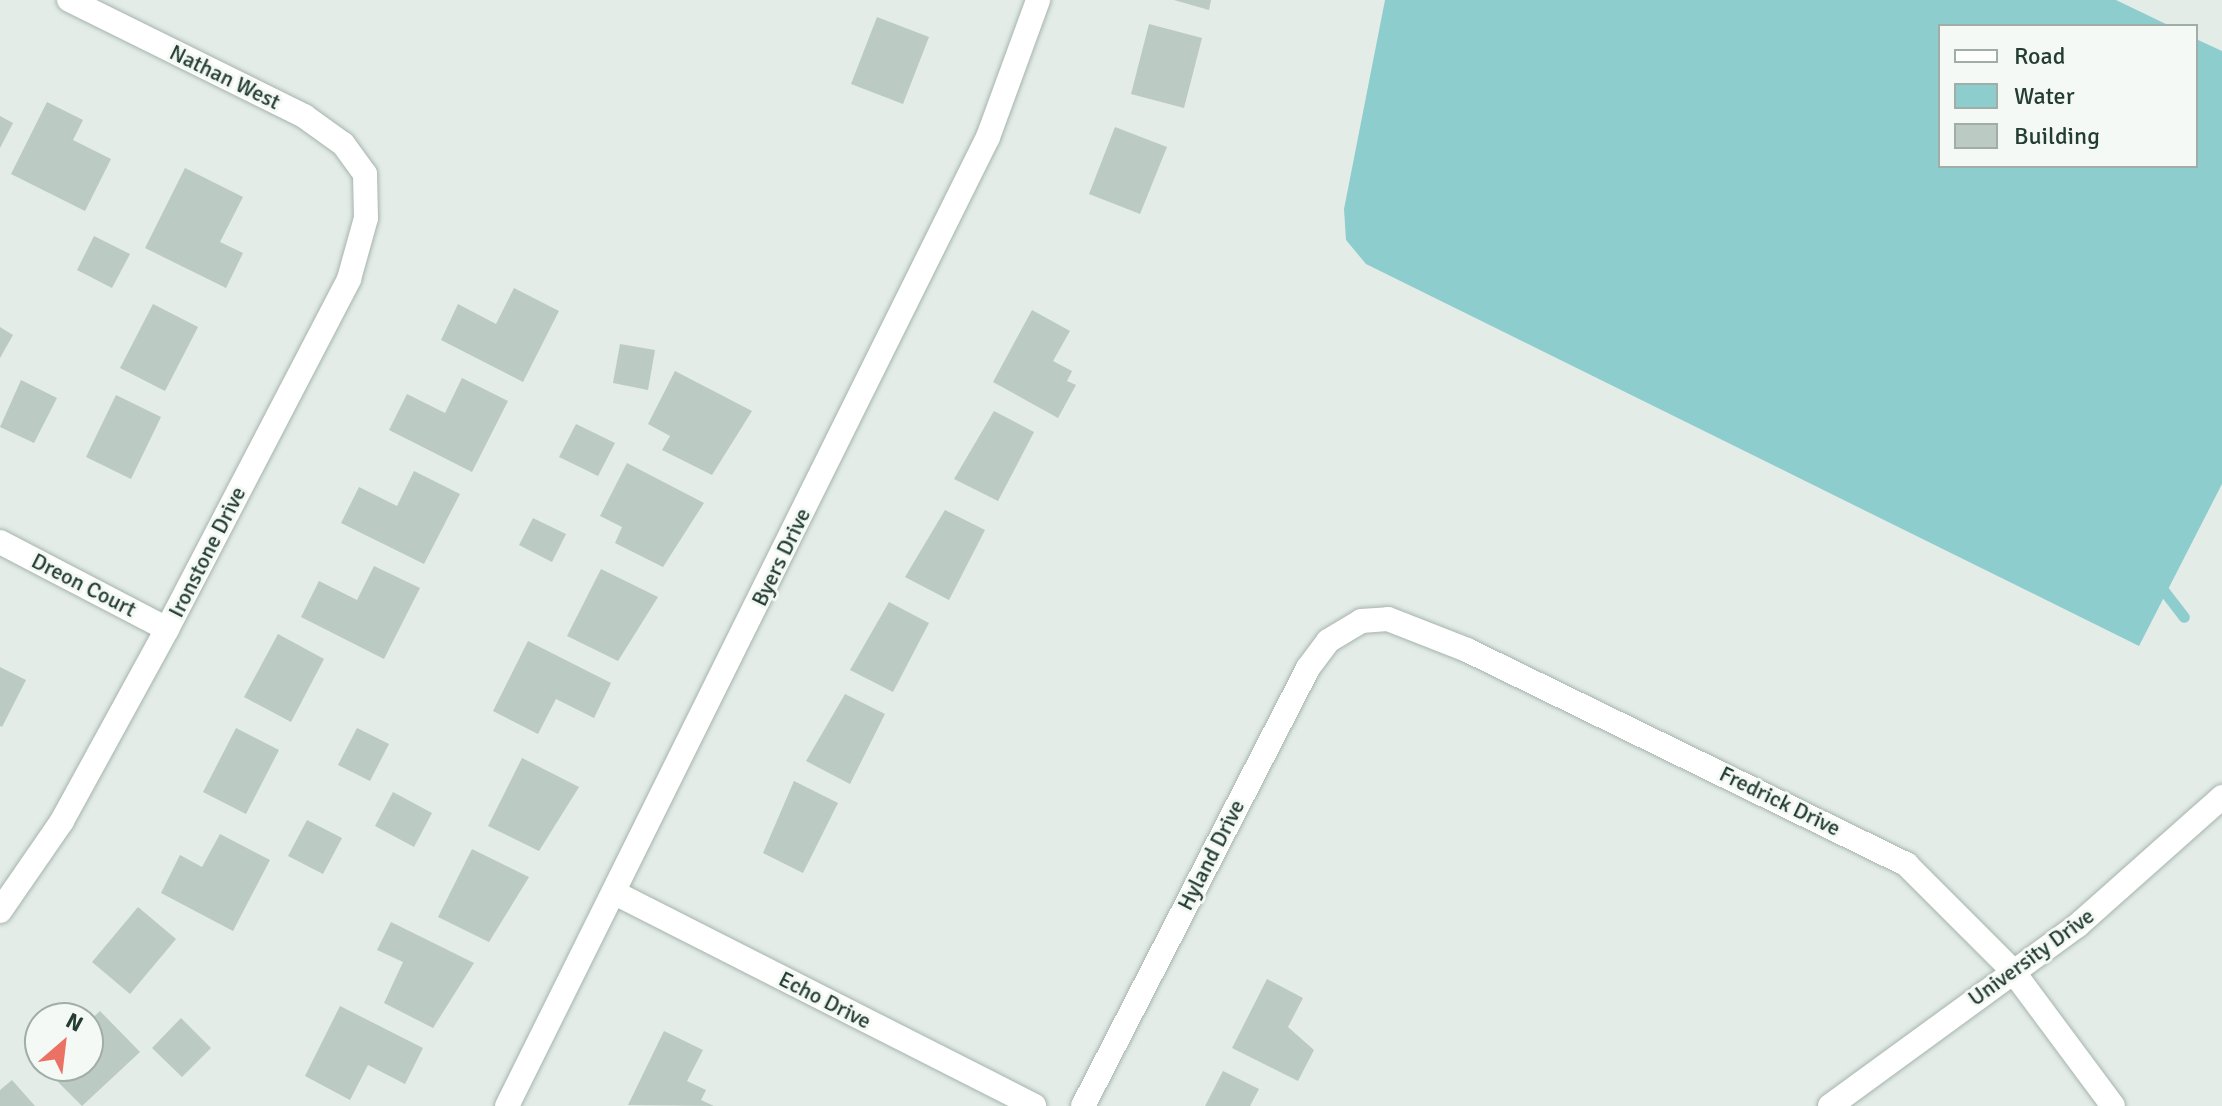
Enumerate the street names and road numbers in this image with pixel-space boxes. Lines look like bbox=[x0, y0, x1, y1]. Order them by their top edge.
street label: Nathan West bbox=[165, 39, 285, 115]
street label: Ironstone Drive bbox=[163, 482, 251, 622]
street label: Byers Drive bbox=[746, 504, 816, 610]
street label: Dreon Court bbox=[27, 547, 141, 623]
street label: Fredrick Drive bbox=[1715, 760, 1845, 842]
street label: Hyland Drive bbox=[1172, 795, 1250, 915]
street label: University Drive bbox=[1963, 903, 2099, 1011]
street label: Echo Drive bbox=[774, 966, 876, 1034]

